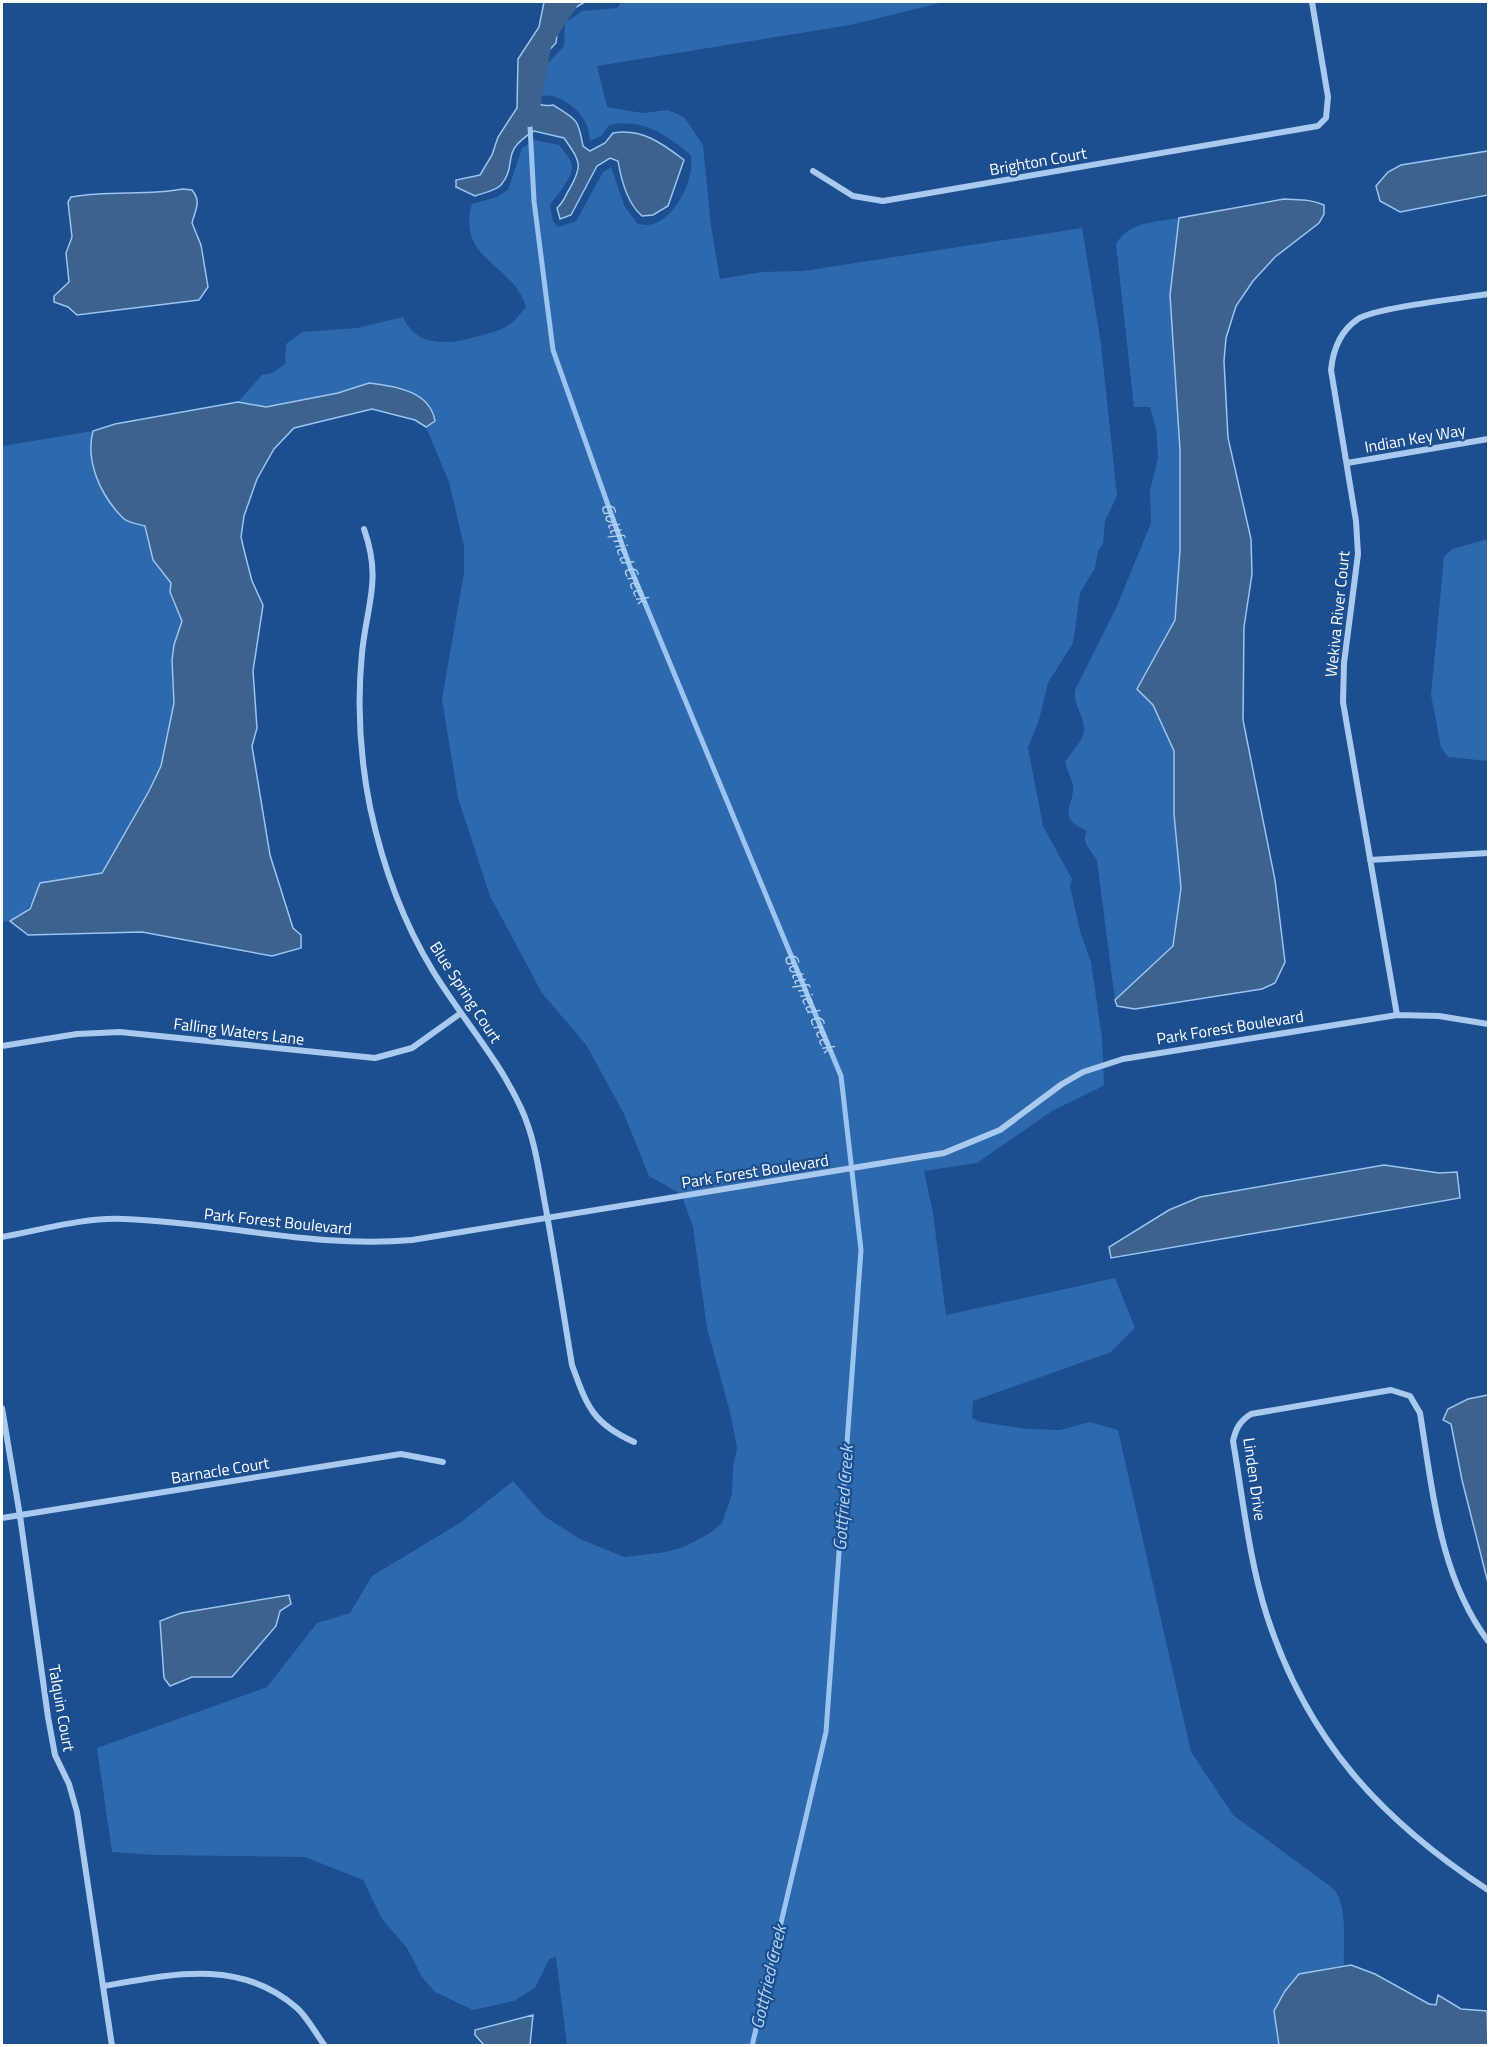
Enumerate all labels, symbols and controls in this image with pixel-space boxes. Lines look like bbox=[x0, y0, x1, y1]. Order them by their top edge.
street label: Brighton Court bbox=[987, 141, 1089, 181]
street label: Indian Key Way bbox=[1363, 417, 1468, 459]
water label: Gottfried Creek bbox=[595, 499, 658, 610]
street label: Wekiva River Court bbox=[1318, 549, 1356, 678]
street label: Blue Spring Court bbox=[424, 936, 508, 1048]
water label: Gottfried Creek bbox=[778, 948, 844, 1058]
street label: Park Forest Boulevard bbox=[1155, 1004, 1305, 1050]
street label: Falling Waters Lane bbox=[172, 1011, 306, 1051]
street label: Park Forest Boulevard bbox=[680, 1148, 830, 1194]
street label: Park Forest Boulevard bbox=[203, 1201, 353, 1241]
street label: Linden Drive bbox=[1237, 1436, 1273, 1522]
water label: Gottfried Creek bbox=[826, 1442, 860, 1552]
street label: Barnacle Court bbox=[169, 1450, 271, 1490]
street label: Talquin Court bbox=[43, 1663, 82, 1754]
water label: Gottfried Creek bbox=[743, 1920, 794, 2032]

